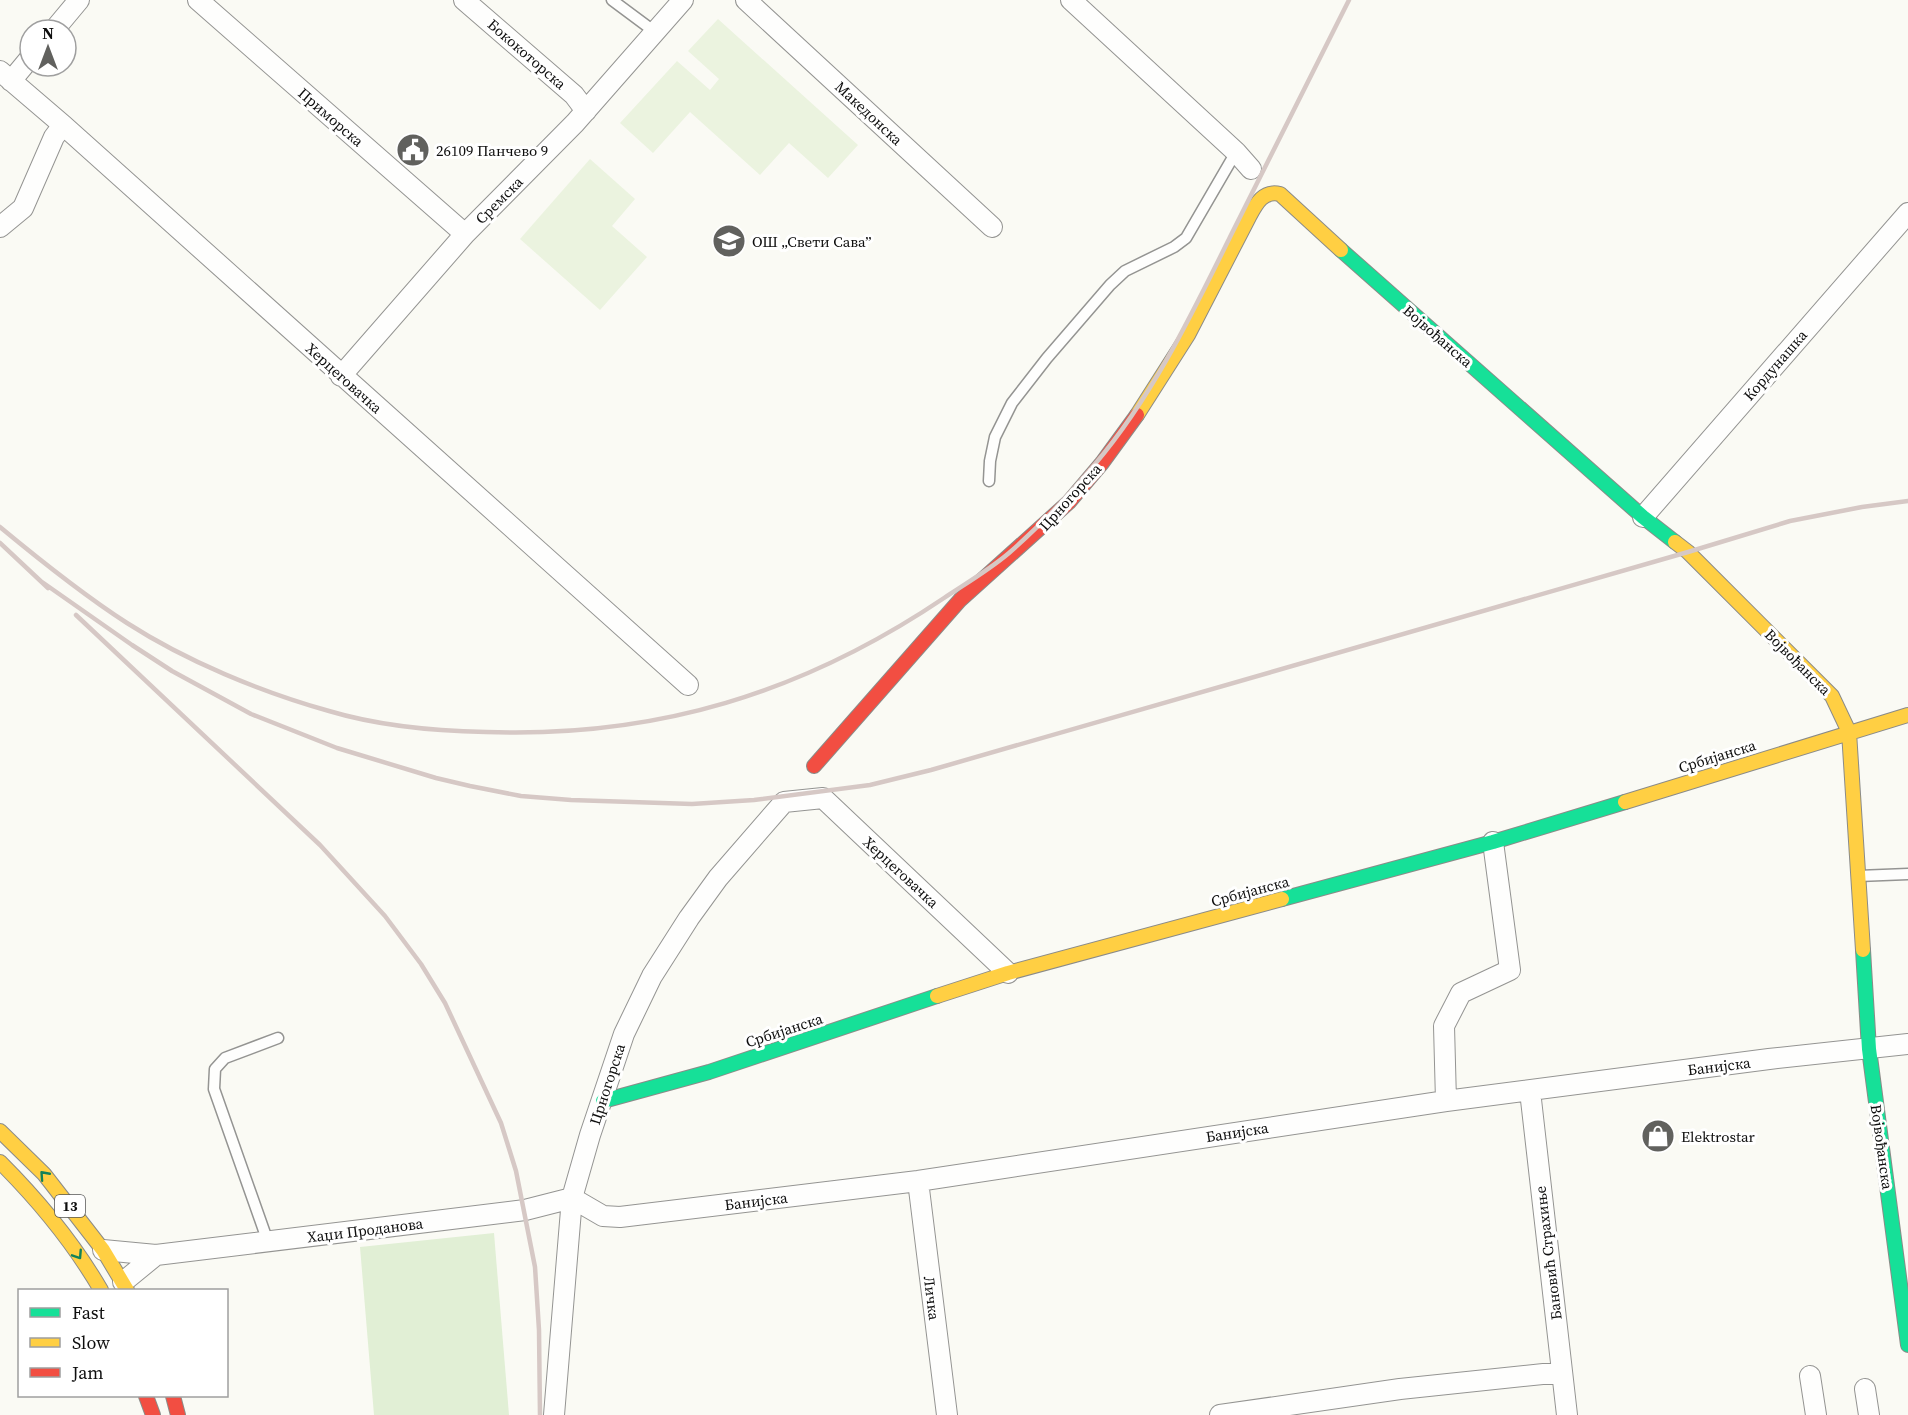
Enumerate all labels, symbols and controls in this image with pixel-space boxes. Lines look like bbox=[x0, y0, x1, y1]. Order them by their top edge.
street label: Бококоторска bbox=[483, 14, 571, 94]
north arrow bbox=[18, 18, 78, 78]
text: N bbox=[42, 22, 54, 44]
street label: Македонска bbox=[831, 76, 908, 150]
street label: Приморска bbox=[294, 83, 369, 152]
public building icon: 26109 Панчево 9 bbox=[395, 132, 431, 168]
place label: 26109 Панчево 9 bbox=[436, 140, 548, 161]
street label: Сремска bbox=[470, 171, 528, 229]
school or university icon: ОШ „Свети Сава” bbox=[711, 223, 747, 259]
place label: ОШ „Свети Сава” bbox=[752, 231, 871, 252]
street label: Војвођанска bbox=[1399, 300, 1477, 372]
street label: Кордунашка bbox=[1738, 325, 1812, 405]
street label: Херцеговачка bbox=[301, 338, 387, 418]
street label: Црногорска bbox=[1034, 458, 1106, 535]
street label: Војвођанска bbox=[1760, 624, 1836, 700]
street label: Србијанска bbox=[1676, 734, 1759, 778]
street label: Херцеговачка bbox=[859, 831, 944, 913]
street label: Србијанска bbox=[1209, 870, 1292, 911]
street label: Србијанска bbox=[743, 1008, 826, 1052]
street label: Црногорска bbox=[584, 1040, 630, 1127]
street label: Банијска bbox=[1686, 1052, 1752, 1080]
street label: Војвођанска bbox=[1866, 1103, 1898, 1191]
street label: Банијска bbox=[1204, 1117, 1270, 1147]
shop icon: Elektrostar bbox=[1640, 1118, 1676, 1154]
place label: Elektrostar bbox=[1681, 1126, 1755, 1147]
one-way arrow bbox=[40, 1171, 51, 1182]
street label: Бановић Страхиње bbox=[1529, 1184, 1567, 1321]
street label: Банијска bbox=[723, 1187, 789, 1215]
road number: 13 bbox=[55, 1195, 85, 1217]
street label: Хаџи Проданова bbox=[306, 1212, 425, 1248]
one-way arrow bbox=[71, 1248, 82, 1259]
street label: Личка bbox=[919, 1275, 945, 1322]
legend bbox=[18, 1289, 228, 1397]
text: Fast bbox=[72, 1300, 105, 1325]
text: Slow bbox=[72, 1330, 110, 1355]
text: Jam bbox=[71, 1360, 104, 1385]

